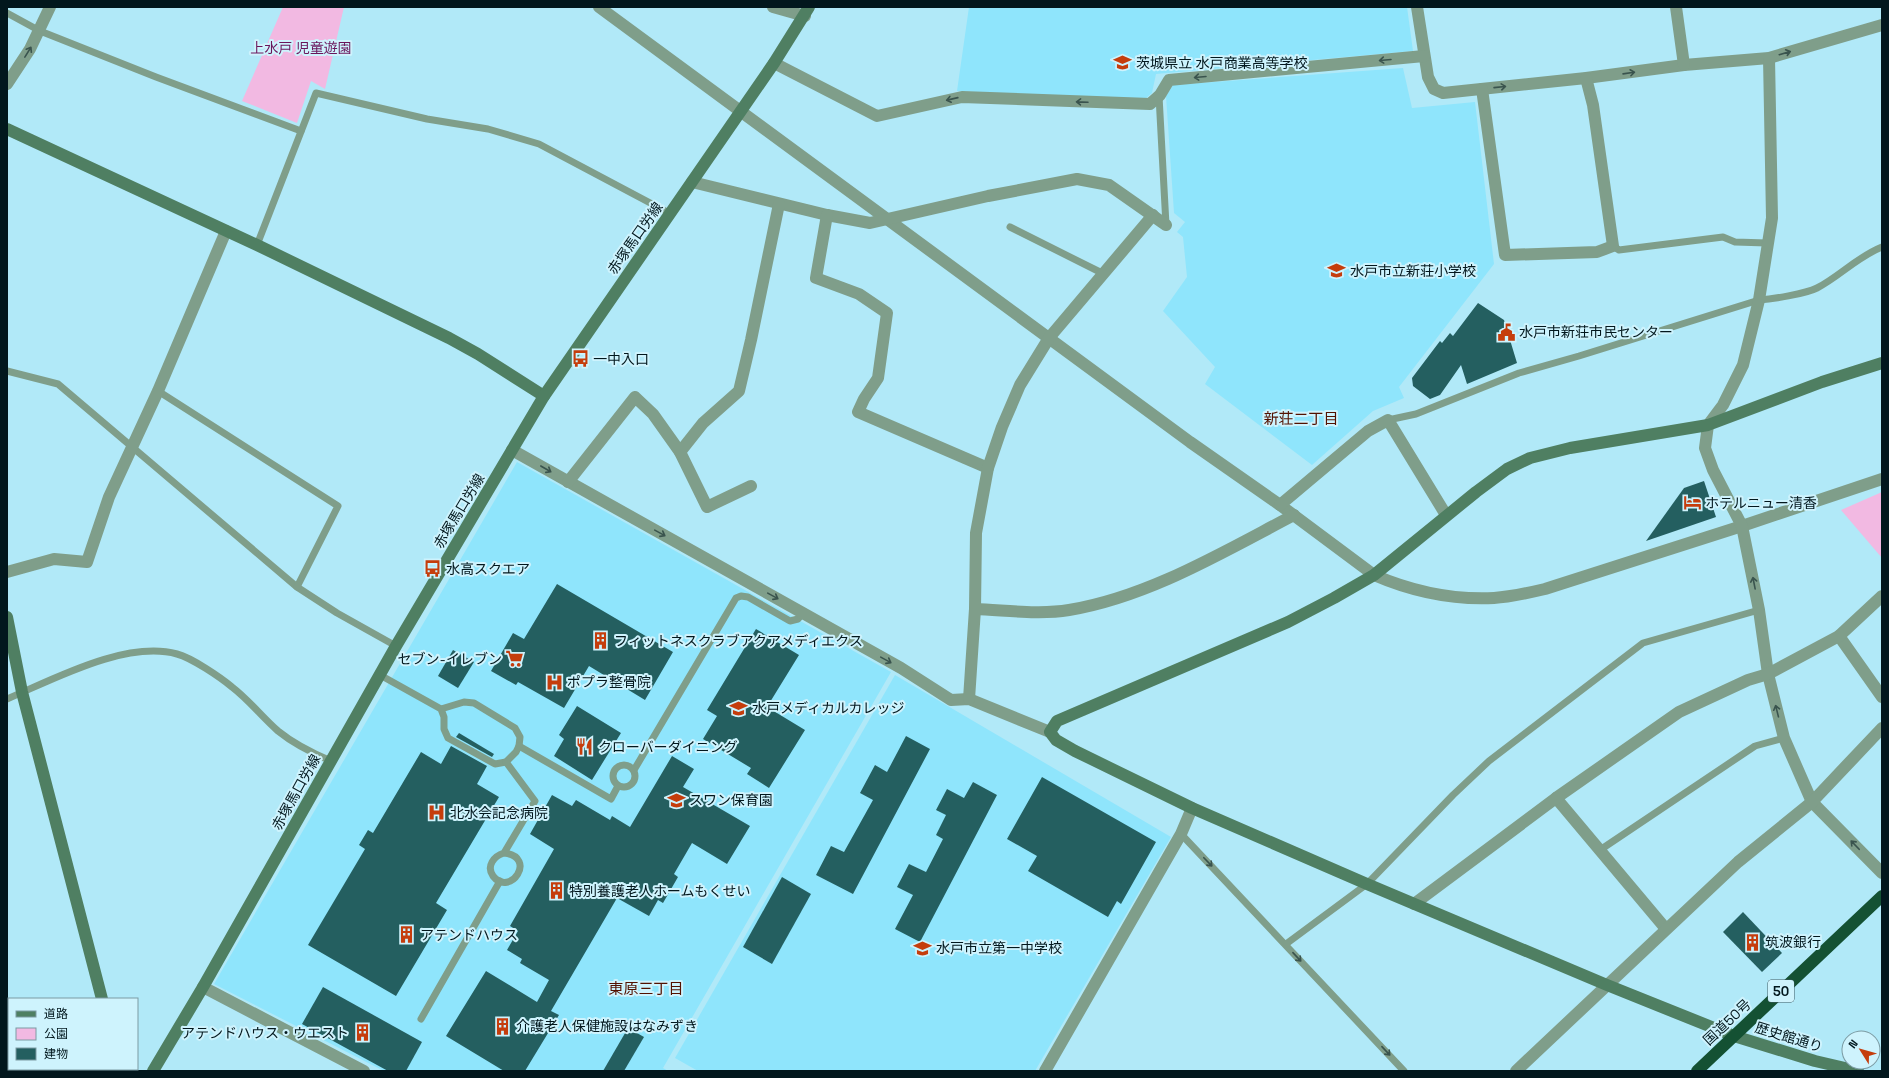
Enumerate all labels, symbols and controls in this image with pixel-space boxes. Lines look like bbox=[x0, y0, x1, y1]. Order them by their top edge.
park label: 上水戸 児童遊園 bbox=[250, 39, 352, 57]
one-way arrow bbox=[24, 46, 33, 57]
one-way arrow bbox=[1779, 49, 1792, 56]
school or university icon: 茨城県立 水戸商業高等学校 bbox=[1113, 53, 1133, 73]
place label: 茨城県立 水戸商業高等学校 bbox=[1136, 54, 1308, 72]
one-way arrow bbox=[1379, 56, 1392, 63]
one-way arrow bbox=[1622, 69, 1635, 77]
one-way arrow bbox=[1194, 74, 1207, 81]
one-way arrow bbox=[1493, 83, 1506, 91]
one-way arrow bbox=[946, 96, 959, 104]
one-way arrow bbox=[1076, 98, 1089, 105]
street label: 赤塚馬口労線 bbox=[604, 198, 666, 278]
school or university icon: 水戸市立新荘小学校 bbox=[1327, 261, 1347, 281]
place label: 水戸市立新荘小学校 bbox=[1350, 262, 1476, 280]
public building icon: 水戸市新荘市民センター bbox=[1496, 322, 1516, 342]
place label: 水戸市新荘市民センター bbox=[1519, 323, 1673, 341]
bus stop icon: 一中入口 bbox=[570, 349, 590, 369]
place label: 一中入口 bbox=[593, 350, 649, 368]
district label: 新荘二丁目 bbox=[1263, 409, 1339, 428]
one-way arrow bbox=[540, 466, 552, 474]
street label: 赤塚馬口労線 bbox=[430, 470, 488, 552]
hotel icon: ホテルニュー清香 bbox=[1682, 493, 1702, 513]
place label: ホテルニュー清香 bbox=[1705, 494, 1817, 512]
one-way arrow bbox=[653, 529, 665, 537]
bus stop icon: 水高スクエア bbox=[423, 559, 443, 579]
place label: 水高スクエア bbox=[446, 560, 530, 578]
one-way arrow bbox=[1749, 577, 1757, 590]
one-way arrow bbox=[767, 593, 779, 601]
building icon: フィットネスクラブアクアメディエクス bbox=[591, 631, 611, 651]
place label: フィットネスクラブアクアメディエクス bbox=[614, 632, 863, 650]
supermarket icon: セブン-イレブン bbox=[505, 649, 525, 669]
place label: セブン-イレブン bbox=[398, 650, 502, 668]
one-way arrow bbox=[880, 657, 892, 665]
hospital icon: ポプラ整骨院 bbox=[544, 672, 564, 692]
place label: ポプラ整骨院 bbox=[567, 673, 651, 691]
school or university icon: 水戸メディカルカレッジ bbox=[729, 698, 749, 718]
place label: 水戸メディカルカレッジ bbox=[752, 699, 905, 717]
one-way arrow bbox=[1773, 705, 1781, 718]
restaurant icon: クローバーダイニング bbox=[575, 737, 595, 757]
place label: クローバーダイニング bbox=[598, 738, 738, 756]
street label: 赤塚馬口労線 bbox=[268, 751, 324, 833]
school or university icon: スワン保育園 bbox=[666, 790, 686, 810]
place label: スワン保育園 bbox=[689, 791, 773, 809]
hospital icon: 北水会記念病院 bbox=[427, 803, 447, 823]
place label: 北水会記念病院 bbox=[450, 804, 548, 822]
one-way arrow bbox=[1850, 840, 1860, 850]
one-way arrow bbox=[1203, 857, 1212, 867]
building icon: 特別養護老人ホームもくせい bbox=[546, 881, 566, 901]
place label: 特別養護老人ホームもくせい bbox=[569, 882, 751, 900]
building icon: アテンドハウス bbox=[397, 925, 417, 945]
place label: アテンドハウス bbox=[420, 926, 518, 944]
building icon: 筑波銀行 bbox=[1742, 932, 1762, 952]
place label: 筑波銀行 bbox=[1765, 933, 1821, 951]
school or university icon: 水戸市立第一中学校 bbox=[913, 938, 933, 958]
place label: 水戸市立第一中学校 bbox=[936, 939, 1062, 957]
one-way arrow bbox=[1292, 951, 1301, 961]
district label: 東原三丁目 bbox=[608, 979, 684, 998]
road number: 50 bbox=[1768, 980, 1794, 1002]
street label: 国道50号 bbox=[1699, 995, 1755, 1049]
legend bbox=[8, 998, 138, 1070]
text: 道路 bbox=[44, 1006, 68, 1022]
building icon: 介護老人保健施設はなみずき bbox=[493, 1016, 513, 1036]
place label: 介護老人保健施設はなみずき bbox=[516, 1017, 698, 1035]
street label: 歴史館通り bbox=[1753, 1018, 1825, 1056]
building icon: アテンドハウス・ウエスト bbox=[352, 1023, 372, 1043]
place label: アテンドハウス・ウエスト bbox=[181, 1024, 349, 1042]
text: 公園 bbox=[44, 1026, 68, 1042]
north arrow bbox=[1841, 1030, 1881, 1070]
text: N bbox=[1845, 1037, 1861, 1051]
text: 建物 bbox=[44, 1046, 68, 1062]
one-way arrow bbox=[1381, 1046, 1390, 1056]

